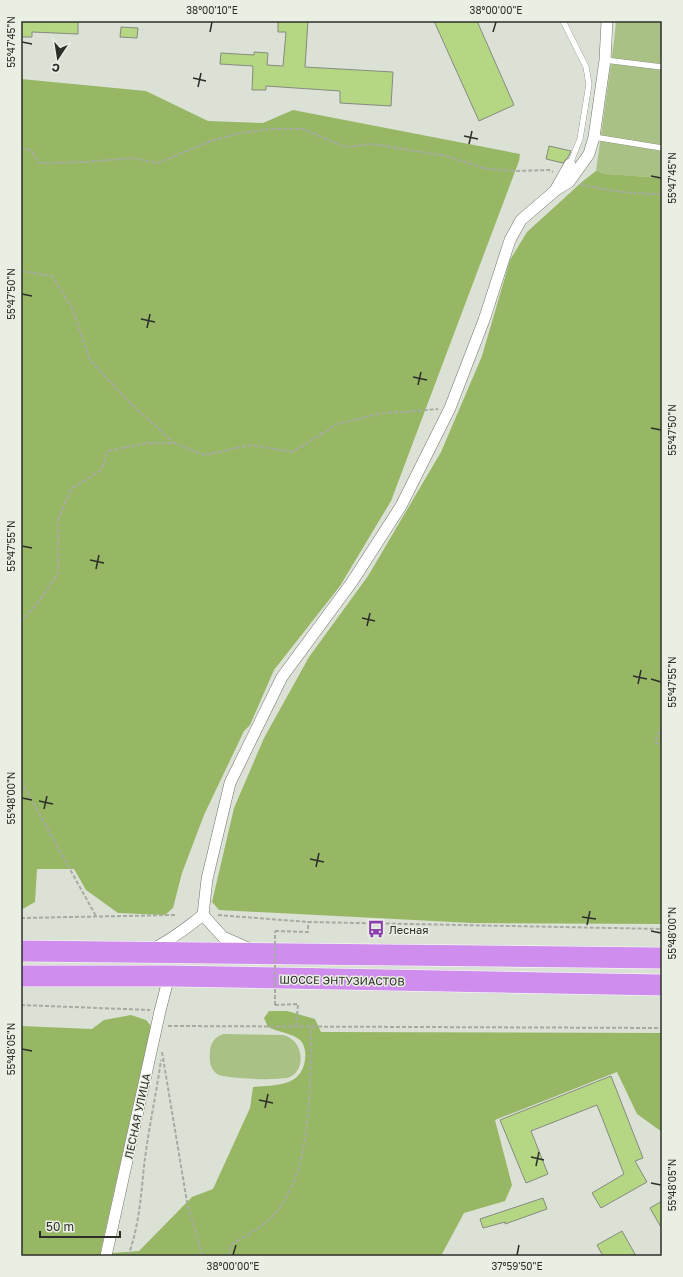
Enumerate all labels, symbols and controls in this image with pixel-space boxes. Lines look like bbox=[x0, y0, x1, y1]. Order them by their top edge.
text: 38°00'10"E bbox=[186, 4, 238, 16]
text: 38°00'00"E bbox=[470, 4, 522, 16]
text: 55°47'45"N bbox=[5, 16, 17, 68]
north arrow bbox=[38, 38, 78, 78]
text: С bbox=[50, 61, 61, 75]
text: 55°47'45"N bbox=[666, 152, 678, 204]
text: 55°47'50"N bbox=[5, 268, 17, 320]
text: 55°47'50"N bbox=[666, 404, 678, 456]
text: 55°47'55"N bbox=[5, 520, 17, 572]
text: 55°47'55"N bbox=[666, 656, 678, 708]
text: 55°48'00"N bbox=[5, 772, 17, 824]
text: 55°48'00"N bbox=[666, 907, 678, 959]
bus stop icon: Лесная bbox=[366, 919, 386, 939]
place label: Лесная bbox=[389, 923, 428, 936]
street label: ШОССЕ ЭНТУЗИАСТОВ bbox=[279, 972, 405, 988]
text: 55°48'05"N bbox=[5, 1023, 17, 1075]
street label: ЛЕСНАЯ УЛИЦА bbox=[122, 1071, 153, 1160]
text: 55°48'05"N bbox=[666, 1159, 678, 1211]
scale bar bbox=[40, 1213, 120, 1239]
text: 50 m bbox=[46, 1219, 74, 1234]
text: 38°00'00"E bbox=[207, 1260, 259, 1272]
text: 37°59'50"E bbox=[491, 1260, 543, 1272]

